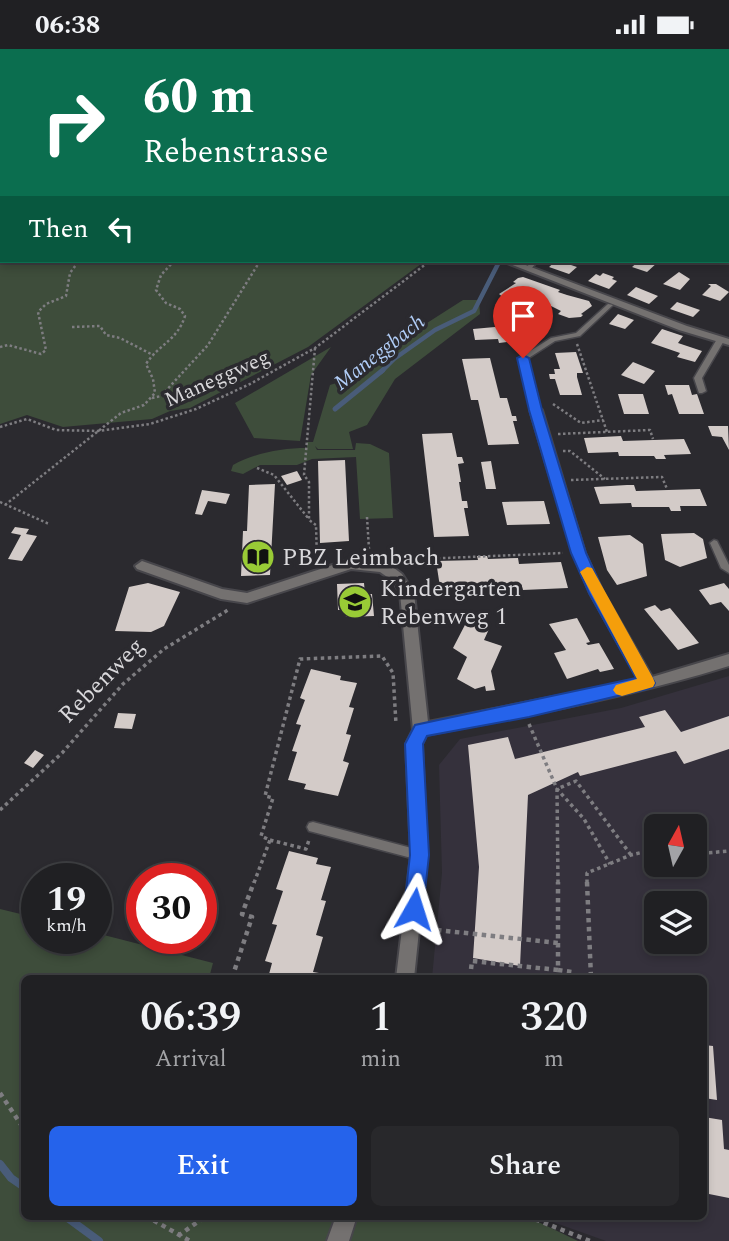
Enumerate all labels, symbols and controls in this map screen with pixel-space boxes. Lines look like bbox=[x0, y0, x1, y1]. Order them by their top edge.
text: 06:38 bbox=[35, 5, 100, 45]
text: 60 m bbox=[143, 60, 254, 135]
icon: right bbox=[28, 77, 119, 168]
text: Rebenstrasse bbox=[143, 128, 328, 177]
text: Then bbox=[28, 209, 88, 249]
icon: left bbox=[102, 210, 140, 248]
pin bbox=[493, 286, 553, 358]
icon: arrive bbox=[504, 297, 542, 335]
water label: Maneggbach bbox=[327, 307, 432, 399]
street label: Maneggweg bbox=[159, 341, 275, 416]
library icon: PBZ Leimbach bbox=[239, 538, 277, 576]
place label: PBZ Leimbach bbox=[282, 540, 440, 576]
place label: Kindergarten Rebenweg 1 bbox=[380, 571, 521, 635]
school or university icon: Kindergarten Rebenweg 1 bbox=[336, 583, 374, 621]
street label: Rebenweg bbox=[50, 629, 153, 732]
north arrow bbox=[644, 814, 707, 877]
map controls bbox=[644, 814, 707, 954]
speed limit sign: 30 bbox=[126, 863, 217, 954]
position arrow bbox=[377, 872, 451, 946]
text: 19 bbox=[47, 873, 86, 926]
button: layers bbox=[644, 891, 707, 954]
text: km/h bbox=[46, 912, 87, 939]
text: 06:39 bbox=[140, 986, 241, 1049]
text: 1 bbox=[369, 986, 392, 1049]
text: 320 bbox=[520, 986, 588, 1049]
text: Arrival bbox=[155, 1042, 227, 1077]
text: min bbox=[361, 1042, 401, 1077]
text: m bbox=[544, 1042, 564, 1077]
button: Exit bbox=[49, 1126, 357, 1206]
button: Share bbox=[371, 1126, 679, 1206]

